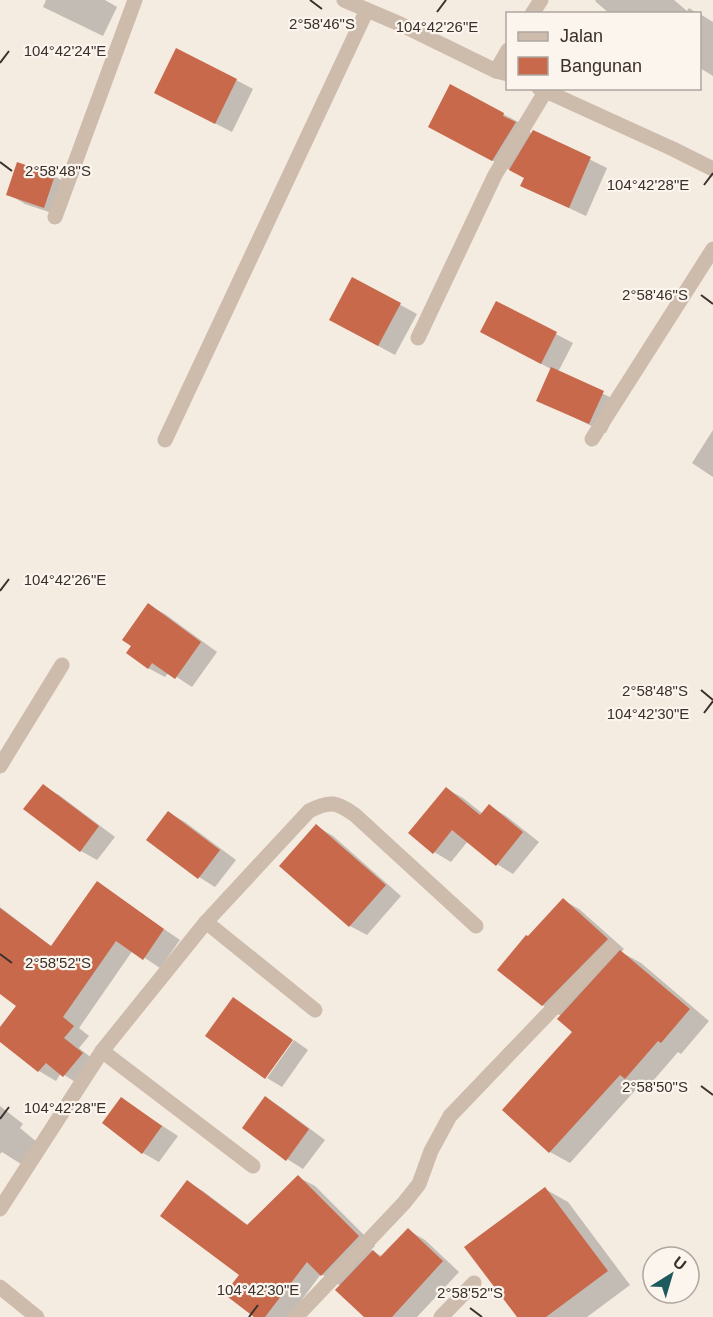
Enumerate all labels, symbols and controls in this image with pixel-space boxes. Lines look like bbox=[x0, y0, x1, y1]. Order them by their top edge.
legend bbox=[506, 12, 701, 90]
text: 2°58'46"S bbox=[289, 15, 355, 32]
text: 104°42'26"E bbox=[396, 18, 478, 35]
text: Jalan bbox=[560, 26, 603, 46]
text: 104°42'24"E bbox=[24, 42, 106, 59]
text: Bangunan bbox=[560, 56, 642, 76]
text: 2°58'48"S bbox=[25, 162, 91, 179]
text: 104°42'28"E bbox=[607, 176, 689, 193]
text: 2°58'46"S bbox=[622, 286, 688, 303]
text: 104°42'26"E bbox=[24, 571, 106, 588]
text: 2°58'48"S bbox=[622, 682, 688, 699]
text: 104°42'30"E bbox=[607, 705, 689, 722]
text: 2°58'52"S bbox=[25, 954, 91, 971]
text: 2°58'50"S bbox=[622, 1078, 688, 1095]
text: 104°42'28"E bbox=[24, 1099, 106, 1116]
north arrow bbox=[641, 1245, 701, 1305]
text: U bbox=[670, 1253, 689, 1274]
text: 104°42'30"E bbox=[217, 1281, 299, 1298]
text: 2°58'52"S bbox=[437, 1284, 503, 1301]

